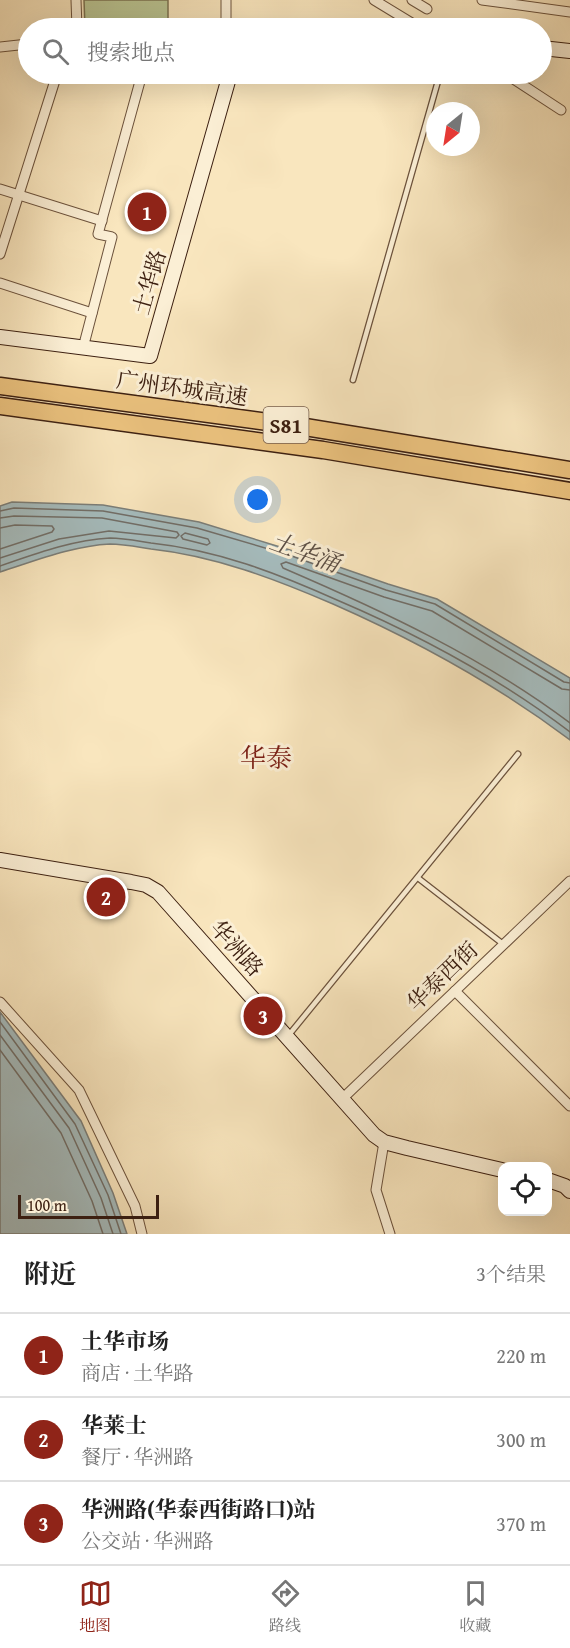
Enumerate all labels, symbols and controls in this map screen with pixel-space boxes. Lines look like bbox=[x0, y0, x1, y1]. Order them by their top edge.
search box bbox=[18, 18, 552, 84]
icon: search bbox=[39, 35, 72, 68]
text: 搜索地点 bbox=[87, 36, 175, 68]
north arrow bbox=[426, 102, 480, 156]
pin: 1 bbox=[128, 190, 166, 234]
street label: 土华路 bbox=[125, 246, 173, 318]
street label: 广州环城高速 bbox=[114, 363, 250, 413]
road number: S81 bbox=[264, 407, 308, 443]
your location bbox=[243, 485, 272, 514]
water label: 土华涌 bbox=[265, 523, 348, 582]
district label: 华泰 bbox=[240, 738, 292, 777]
pin: 2 bbox=[86, 874, 126, 920]
street label: 华洲路 bbox=[203, 913, 271, 983]
street label: 华泰西街 bbox=[399, 934, 485, 1018]
pin: 3 bbox=[244, 994, 282, 1038]
map controls bbox=[498, 1162, 552, 1216]
button: locate bbox=[498, 1162, 552, 1216]
scale bar bbox=[18, 1192, 159, 1220]
text: 100 m bbox=[27, 1193, 67, 1217]
text: 附近 bbox=[24, 1254, 76, 1293]
text: 3个结果 bbox=[476, 1259, 546, 1288]
text: 土华市场 bbox=[81, 1325, 169, 1357]
text: 1 bbox=[38, 1341, 49, 1370]
text: 220 m bbox=[496, 1341, 546, 1370]
text: 商店 · 土华路 bbox=[81, 1358, 193, 1387]
text: 华莱士 bbox=[81, 1409, 147, 1441]
text: 2 bbox=[38, 1425, 49, 1454]
text: 300 m bbox=[496, 1425, 546, 1454]
text: 餐厅 · 华洲路 bbox=[81, 1442, 193, 1471]
text: 华洲路(华泰西街路口)站 bbox=[81, 1493, 316, 1525]
text: 3 bbox=[38, 1509, 49, 1538]
text: 370 m bbox=[496, 1509, 546, 1538]
text: 公交站 · 华洲路 bbox=[81, 1526, 213, 1555]
tab: 地图 bbox=[79, 1577, 112, 1637]
tab: 路线 bbox=[269, 1577, 302, 1637]
tab: 收藏 bbox=[459, 1577, 492, 1637]

